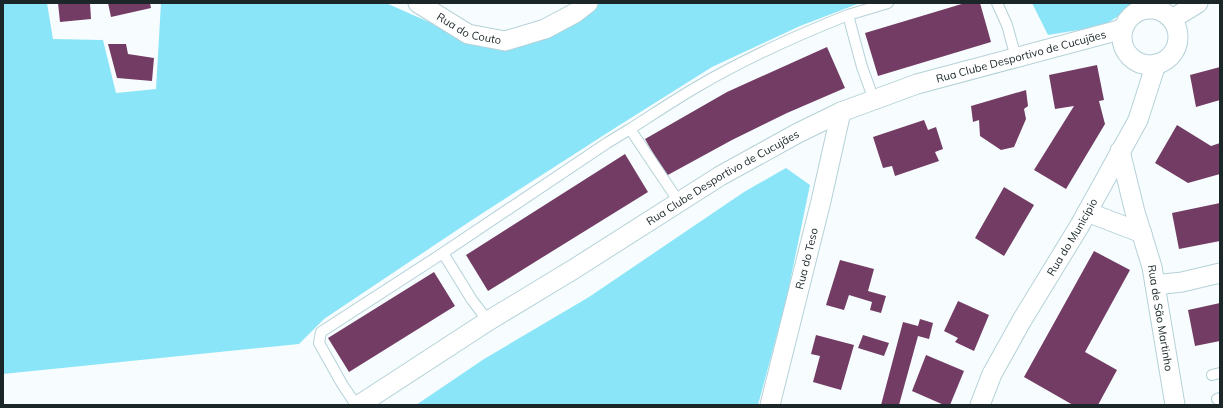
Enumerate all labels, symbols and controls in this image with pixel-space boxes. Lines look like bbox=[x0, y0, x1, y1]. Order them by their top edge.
street label: Rua do Couto bbox=[434, 9, 502, 47]
street label: Rua Clube Desportivo de Cucujães bbox=[934, 27, 1107, 86]
street label: Rua Clube Desportivo de Cucujães bbox=[643, 127, 801, 228]
street label: Rua do Município bbox=[1044, 196, 1100, 278]
street label: Rua do Teso bbox=[792, 226, 821, 291]
street label: Rua de São Martinho bbox=[1145, 264, 1176, 372]

